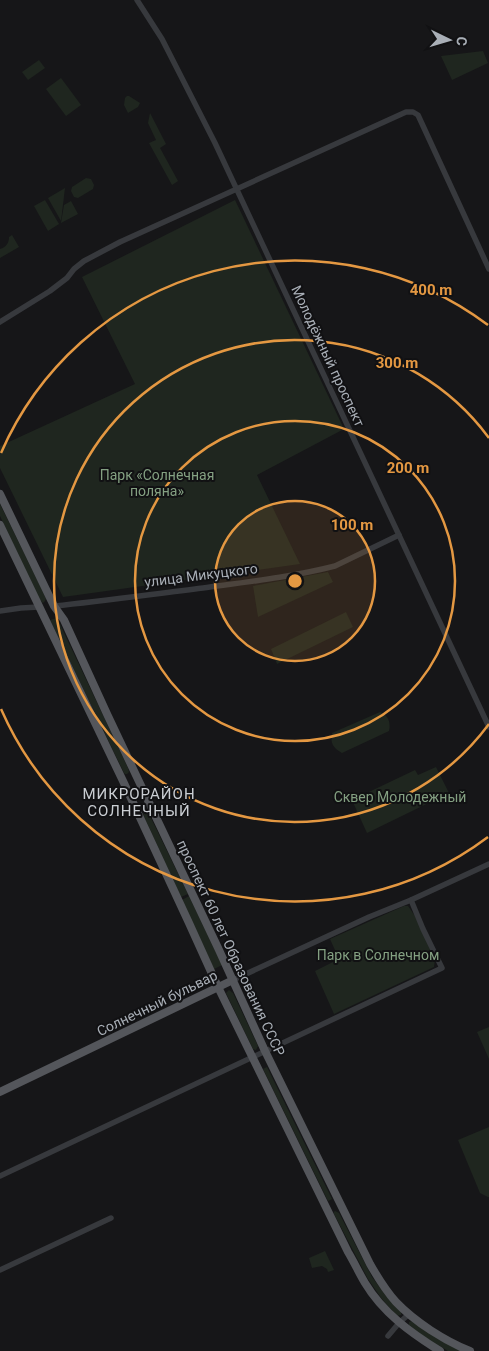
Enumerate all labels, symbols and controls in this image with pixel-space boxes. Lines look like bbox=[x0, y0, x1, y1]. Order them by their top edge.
north arrow bbox=[424, 15, 474, 65]
text: С bbox=[454, 36, 470, 46]
text: 400 m bbox=[410, 281, 452, 299]
street label: Молодёжный проспект bbox=[288, 283, 368, 429]
text: 300 m bbox=[376, 354, 418, 372]
text: 200 m bbox=[387, 459, 429, 477]
park label: Парк «Солнечная поляна» bbox=[100, 467, 214, 499]
text: 100 m bbox=[331, 516, 373, 534]
street label: улица Микуцкого bbox=[144, 560, 258, 590]
centre of rings bbox=[286, 572, 304, 590]
district label: МИКРОРАЙОН СОЛНЕЧНЫЙ bbox=[82, 785, 196, 820]
park label: Сквер Молодежный bbox=[334, 789, 466, 805]
street label: проспект 60 лет Образования СССР bbox=[174, 838, 288, 1059]
park label: Парк в Солнечном bbox=[317, 947, 439, 963]
street label: Солнечный бульвар bbox=[94, 967, 220, 1039]

